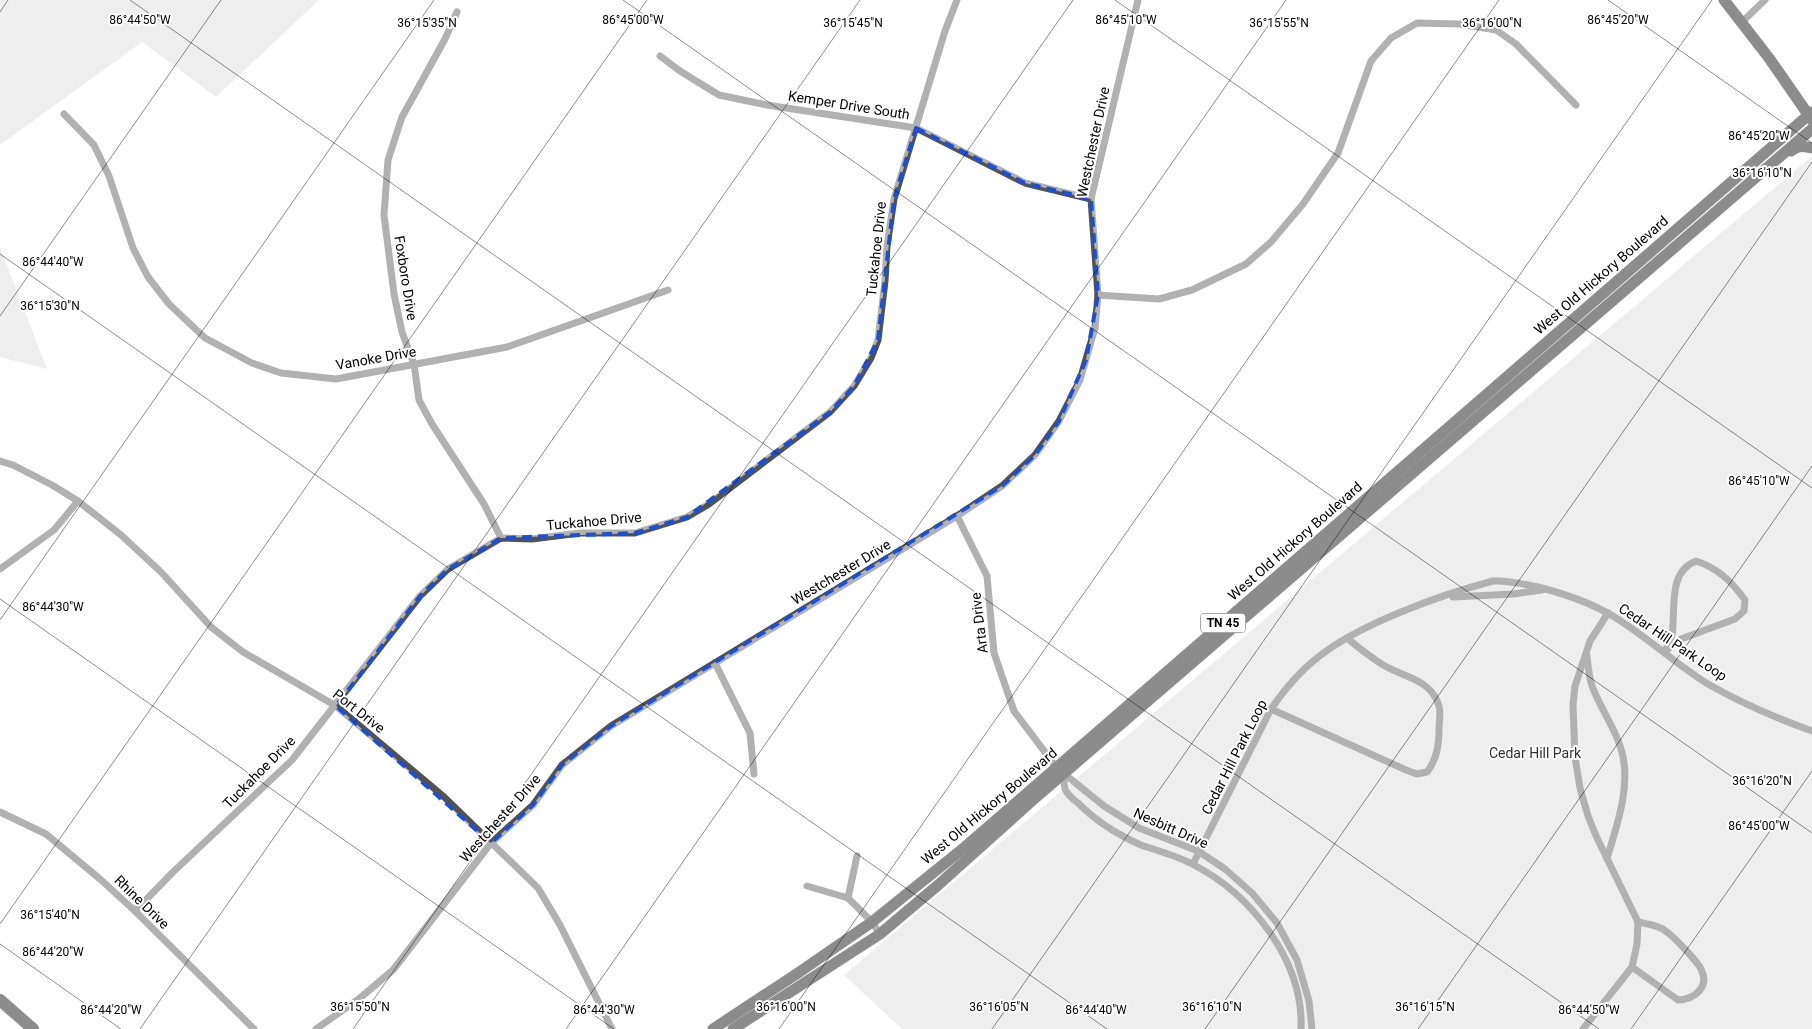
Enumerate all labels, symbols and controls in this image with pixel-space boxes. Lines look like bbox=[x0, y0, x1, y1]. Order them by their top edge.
text: 86°44'50"W bbox=[109, 13, 171, 27]
text: 86°45'00"W bbox=[602, 13, 664, 27]
text: 86°45'10"W bbox=[1095, 13, 1157, 27]
text: 86°45'20"W bbox=[1587, 13, 1649, 27]
text: 36°15'35"N bbox=[397, 16, 457, 30]
text: 36°15'45"N bbox=[823, 16, 883, 30]
text: 36°15'55"N bbox=[1249, 16, 1309, 30]
text: 36°16'00"N bbox=[1462, 16, 1522, 30]
street label: Westchester Drive bbox=[1073, 85, 1113, 199]
street label: Kemper Drive South bbox=[787, 87, 911, 123]
text: 86°45'20"W bbox=[1728, 129, 1790, 143]
text: 36°16'10"N bbox=[1732, 166, 1792, 180]
street label: Tuckahoe Drive bbox=[863, 201, 889, 297]
street label: West Old Hickory Boulevard bbox=[1531, 213, 1671, 337]
street label: Foxboro Drive bbox=[391, 234, 421, 322]
text: 86°44'40"W bbox=[22, 255, 84, 269]
text: 36°15'30"N bbox=[20, 299, 80, 313]
street label: Vanoke Drive bbox=[335, 343, 417, 373]
text: 86°45'10"W bbox=[1728, 474, 1790, 488]
street label: West Old Hickory Boulevard bbox=[1225, 479, 1365, 603]
street label: Tuckahoe Drive bbox=[546, 509, 642, 533]
street label: Westchester Drive bbox=[789, 536, 893, 608]
street label: Arta Drive bbox=[967, 592, 991, 654]
text: 86°44'30"W bbox=[22, 600, 84, 614]
street label: Cedar Hill Park Loop bbox=[1616, 600, 1730, 684]
road number: TN 45 bbox=[1200, 614, 1246, 632]
street label: Port Drive bbox=[330, 686, 388, 736]
street label: Cedar Hill Park Loop bbox=[1198, 697, 1270, 817]
street label: Tuckahoe Drive bbox=[220, 733, 298, 811]
street label: West Old Hickory Boulevard bbox=[918, 745, 1060, 867]
park label: Cedar Hill Park bbox=[1489, 745, 1582, 761]
street label: Westchester Drive bbox=[456, 771, 544, 865]
text: 36°16'20"N bbox=[1732, 774, 1792, 788]
street label: Nesbitt Drive bbox=[1131, 804, 1211, 852]
text: 86°45'00"W bbox=[1728, 819, 1790, 833]
street label: Rhine Drive bbox=[111, 872, 173, 932]
text: 36°15'40"N bbox=[20, 908, 80, 922]
text: 86°44'20"W bbox=[22, 945, 84, 959]
text: 36°15'50"N bbox=[330, 1000, 390, 1014]
text: 36°16'00"N bbox=[756, 1000, 816, 1014]
text: 36°16'05"N bbox=[969, 1000, 1029, 1014]
text: 36°16'10"N bbox=[1182, 1000, 1242, 1014]
text: 36°16'15"N bbox=[1395, 1000, 1455, 1014]
text: 86°44'20"W bbox=[80, 1003, 142, 1017]
text: 86°44'30"W bbox=[573, 1003, 635, 1017]
text: 86°44'40"W bbox=[1065, 1003, 1127, 1017]
text: 86°44'50"W bbox=[1558, 1003, 1620, 1017]

